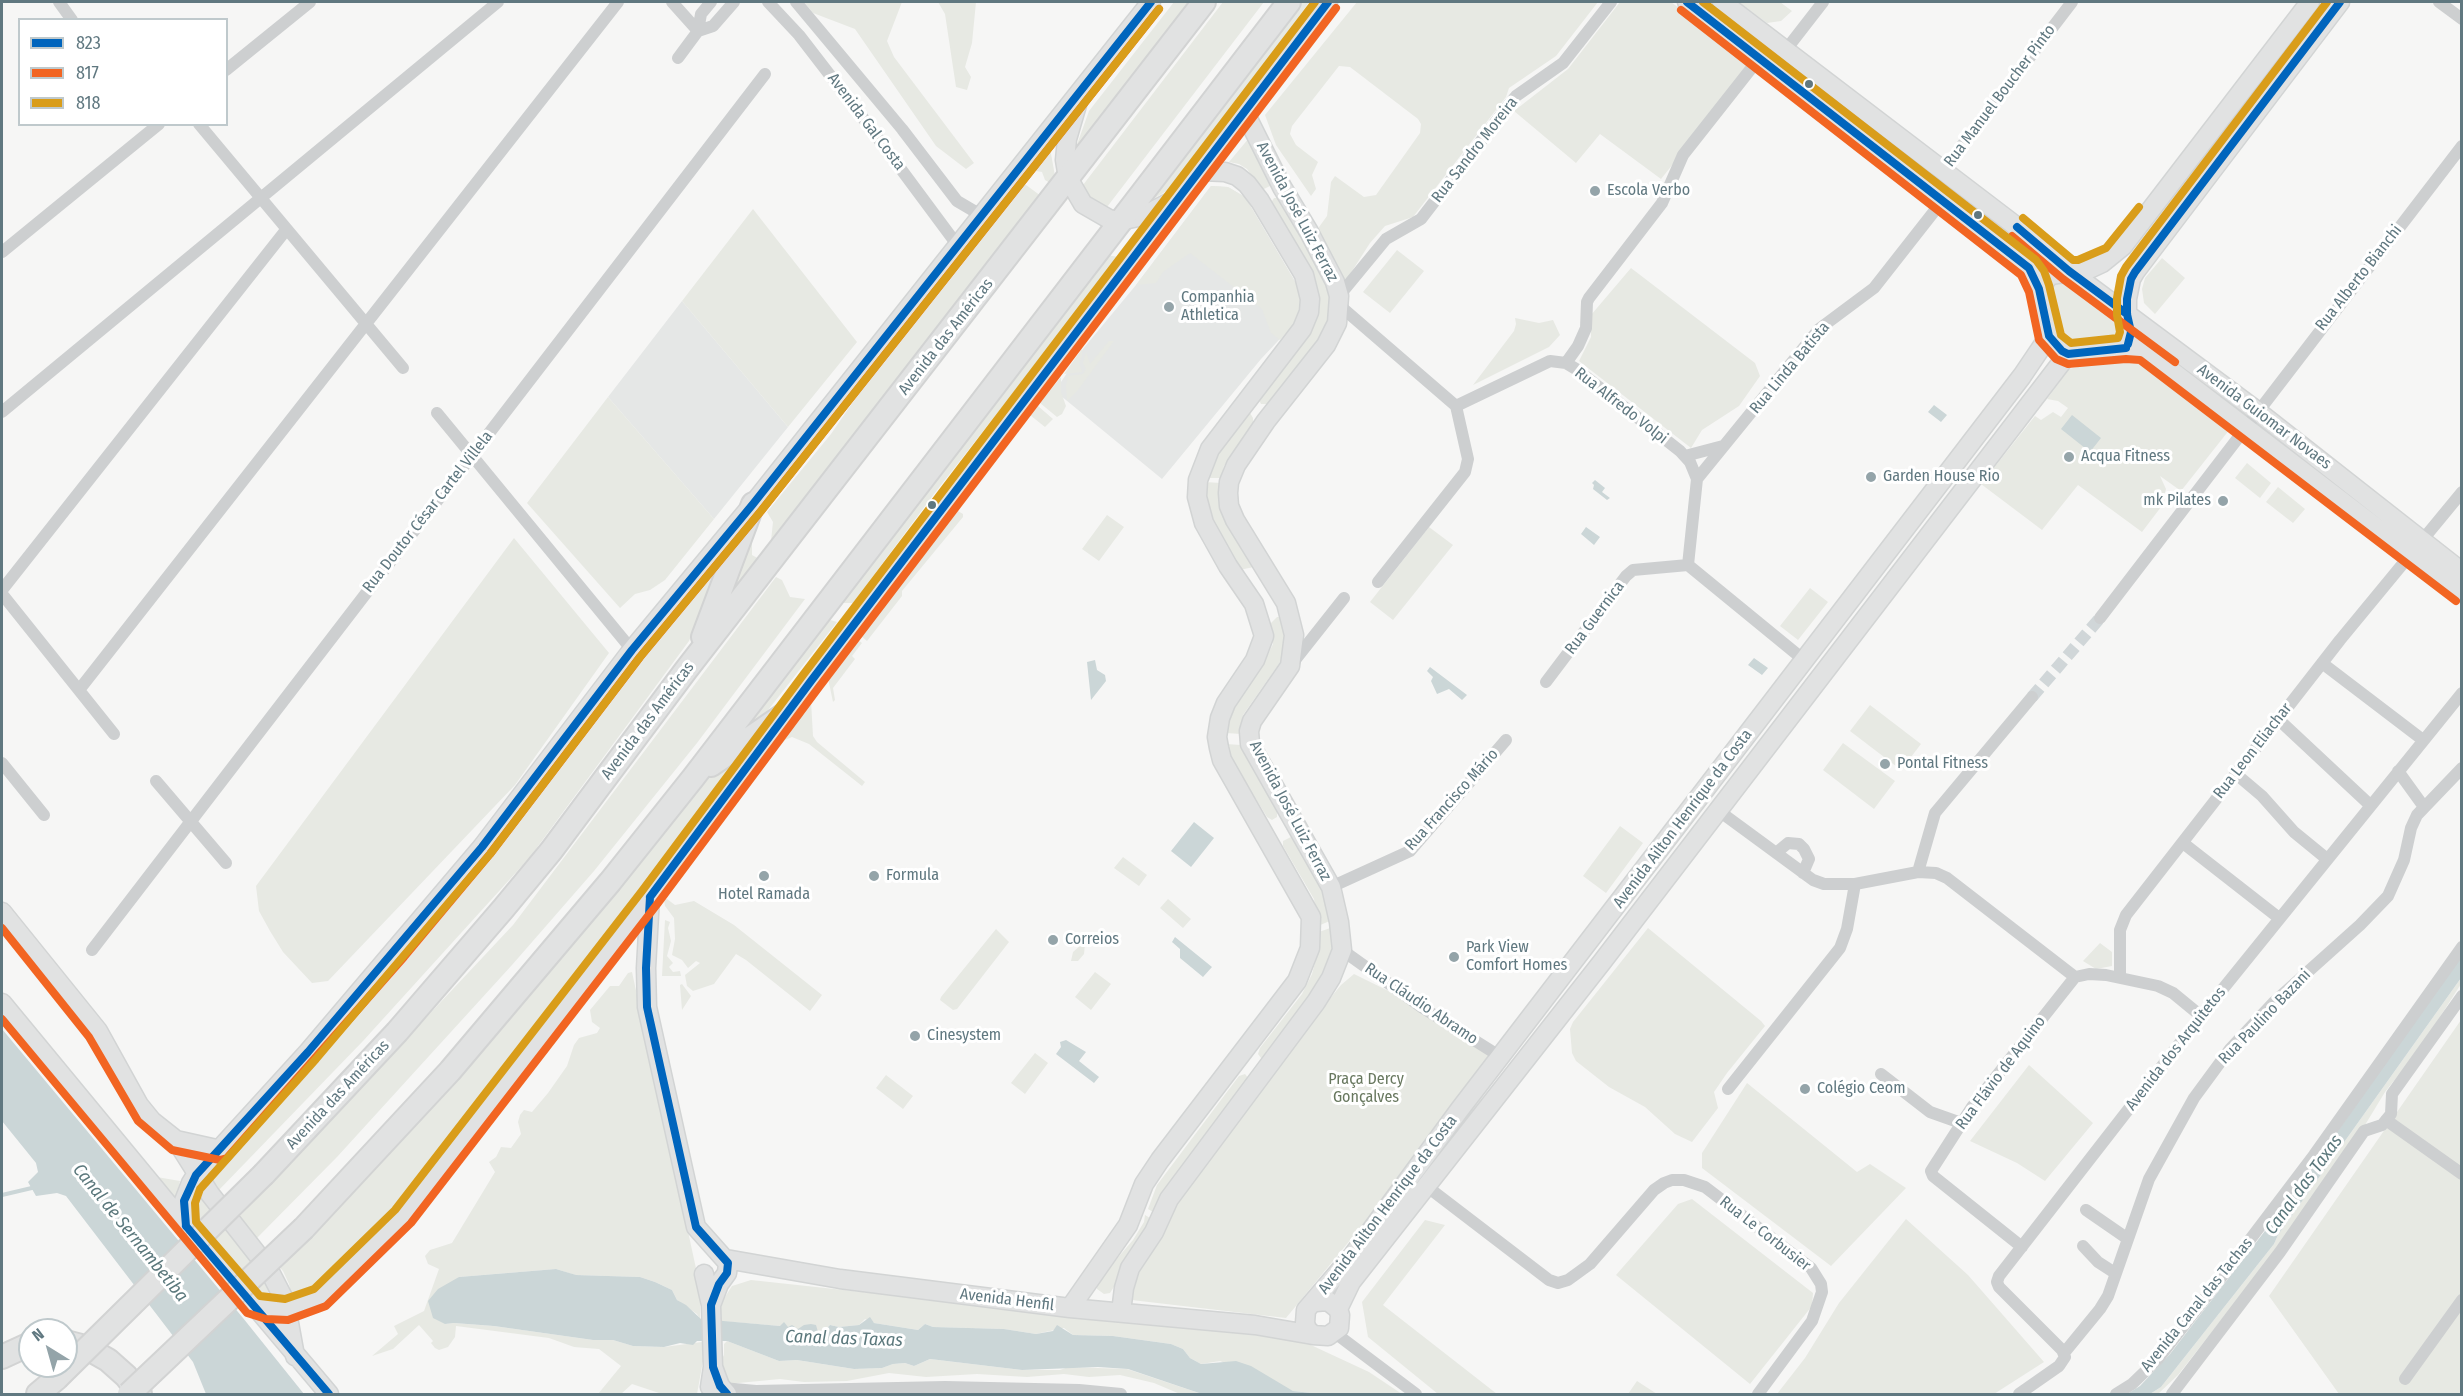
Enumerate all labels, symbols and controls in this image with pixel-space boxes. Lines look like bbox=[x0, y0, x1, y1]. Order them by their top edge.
legend bbox=[18, 18, 228, 126]
street label: Rua Manuel Boucher Pinto bbox=[1940, 21, 2060, 171]
text: 823 bbox=[76, 32, 101, 54]
text: 817 bbox=[76, 62, 99, 84]
street label: Avenida Gal Costa bbox=[823, 70, 909, 174]
unlabelled marker bbox=[1803, 78, 1815, 90]
text: 818 bbox=[76, 92, 101, 114]
street label: Rua Sandro Moreira bbox=[1428, 93, 1522, 207]
street label: Avenida José Luiz Ferraz bbox=[1252, 139, 1342, 285]
place label: Escola Verbo bbox=[1607, 181, 1690, 201]
marker: Escola Verbo bbox=[1588, 184, 1602, 198]
unlabelled marker bbox=[1972, 209, 1984, 221]
street label: Rua Alberto Bianchi bbox=[2312, 221, 2406, 335]
street label: Avenida das Américas bbox=[895, 275, 997, 399]
place label: Companhia Athletica bbox=[1181, 288, 1254, 326]
marker: Companhia Athletica bbox=[1162, 300, 1176, 314]
street label: Rua Linda Batista bbox=[1746, 318, 1834, 418]
street label: Avenida Guiomar Novaes bbox=[2193, 360, 2335, 474]
street label: Rua Alfredo Volpi bbox=[1571, 364, 1671, 448]
street label: Rua Doutor César Cartel Villela bbox=[359, 427, 497, 597]
place label: Acqua Fitness bbox=[2081, 447, 2170, 467]
marker: Acqua Fitness bbox=[2062, 450, 2076, 464]
place label: Garden House Rio bbox=[1883, 467, 2000, 487]
marker: Garden House Rio bbox=[1864, 470, 1878, 484]
place label: mk Pilates bbox=[2143, 491, 2211, 511]
marker: mk Pilates bbox=[2216, 494, 2230, 508]
unlabelled marker bbox=[926, 499, 938, 511]
street label: Rua Guernica bbox=[1561, 578, 1629, 658]
street label: Avenida das Américas bbox=[597, 658, 699, 784]
street label: Rua Leon Eliachar bbox=[2210, 699, 2296, 803]
street label: Avenida Ailton Henrique da Costa bbox=[1610, 726, 1756, 912]
street label: Avenida José Luiz Ferraz bbox=[1245, 738, 1335, 884]
street label: Rua Francisco Mário bbox=[1401, 745, 1503, 855]
place label: Pontal Fitness bbox=[1897, 754, 1988, 774]
marker: Pontal Fitness bbox=[1878, 757, 1892, 771]
place label: Formula bbox=[886, 866, 939, 886]
marker: Hotel Ramada bbox=[757, 869, 771, 883]
marker: Formula bbox=[867, 869, 881, 883]
place label: Hotel Ramada bbox=[718, 885, 810, 905]
place label: Correios bbox=[1065, 930, 1119, 950]
marker: Correios bbox=[1046, 933, 1060, 947]
place label: Park View Comfort Homes bbox=[1466, 938, 1567, 976]
marker: Park View Comfort Homes bbox=[1447, 950, 1461, 964]
street label: Rua Cláudio Abramo bbox=[1361, 959, 1481, 1049]
street label: Rua Paulino Bazani bbox=[2215, 966, 2315, 1068]
street label: Avenida dos Arquitetos bbox=[2122, 983, 2230, 1115]
street label: Rua Flávio de Aquino bbox=[1952, 1012, 2050, 1134]
place label: Cinesystem bbox=[927, 1026, 1001, 1046]
marker: Cinesystem bbox=[908, 1029, 922, 1043]
street label: Avenida das Américas bbox=[282, 1036, 394, 1154]
park label: Praça Dercy Gonçalves bbox=[1328, 1070, 1404, 1108]
place label: Colégio Ceom bbox=[1817, 1079, 1905, 1099]
marker: Colégio Ceom bbox=[1798, 1082, 1812, 1096]
street label: Avenida Ailton Henrique da Costa bbox=[1315, 1112, 1461, 1298]
water label: Canal das Taxas bbox=[2261, 1131, 2347, 1239]
water label: Canal de Sernambetiba bbox=[68, 1160, 192, 1306]
street label: Rua Le Corbusier bbox=[1716, 1193, 1814, 1275]
street label: Avenida Canal das Tachas bbox=[2137, 1234, 2257, 1376]
street label: Avenida Henfil bbox=[959, 1285, 1055, 1315]
north arrow bbox=[18, 1318, 78, 1378]
text: N bbox=[29, 1324, 48, 1345]
water label: Canal das Taxas bbox=[785, 1326, 903, 1352]

